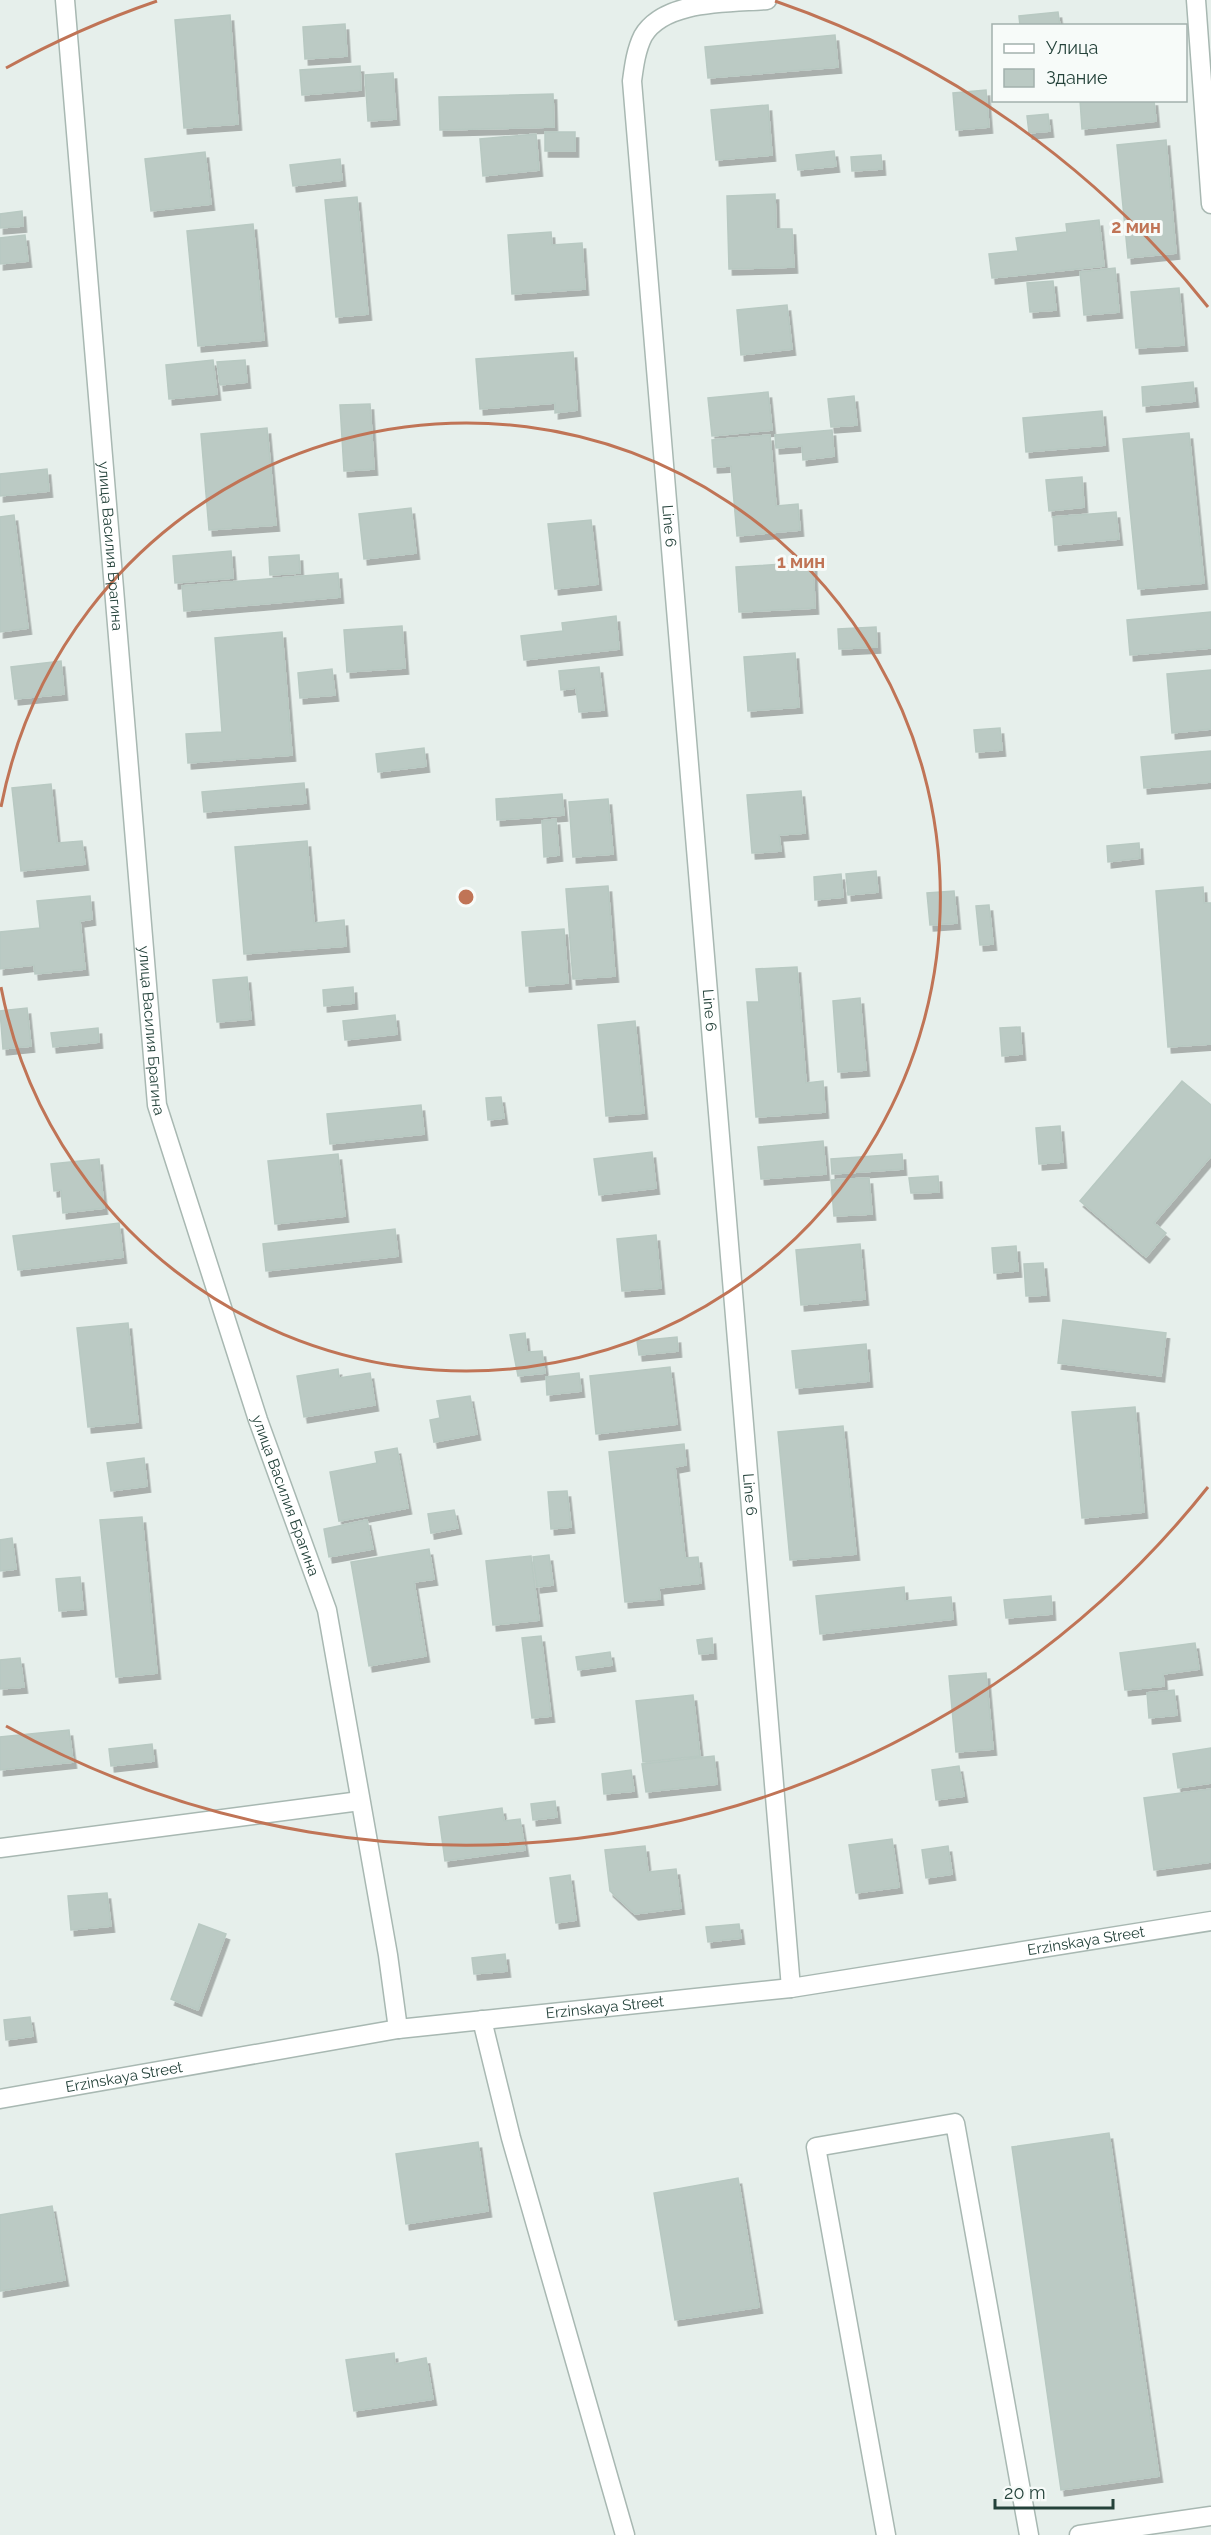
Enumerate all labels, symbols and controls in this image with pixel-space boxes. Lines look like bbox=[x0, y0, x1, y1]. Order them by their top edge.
legend bbox=[992, 24, 1187, 102]
text: Улица bbox=[1046, 37, 1098, 58]
text: Здание bbox=[1046, 67, 1108, 88]
text: 2 мин bbox=[1111, 216, 1161, 237]
street label: улица Василия Брагина bbox=[94, 461, 126, 632]
street label: Line 6 bbox=[658, 504, 680, 548]
text: 1 мин bbox=[777, 551, 825, 572]
centre of rings bbox=[456, 887, 476, 907]
street label: улица Василия Брагина bbox=[135, 945, 169, 1117]
street label: Line 6 bbox=[699, 988, 720, 1032]
street label: улица Василия Брагина bbox=[248, 1413, 323, 1578]
street label: Line 6 bbox=[739, 1473, 761, 1516]
street label: Erzinskaya Street bbox=[1026, 1923, 1146, 1959]
street label: Erzinskaya Street bbox=[545, 1992, 665, 2023]
street label: Erzinskaya Street bbox=[64, 2058, 184, 2096]
scale bar bbox=[995, 2472, 1114, 2510]
text: 20 m bbox=[1004, 2482, 1046, 2503]

